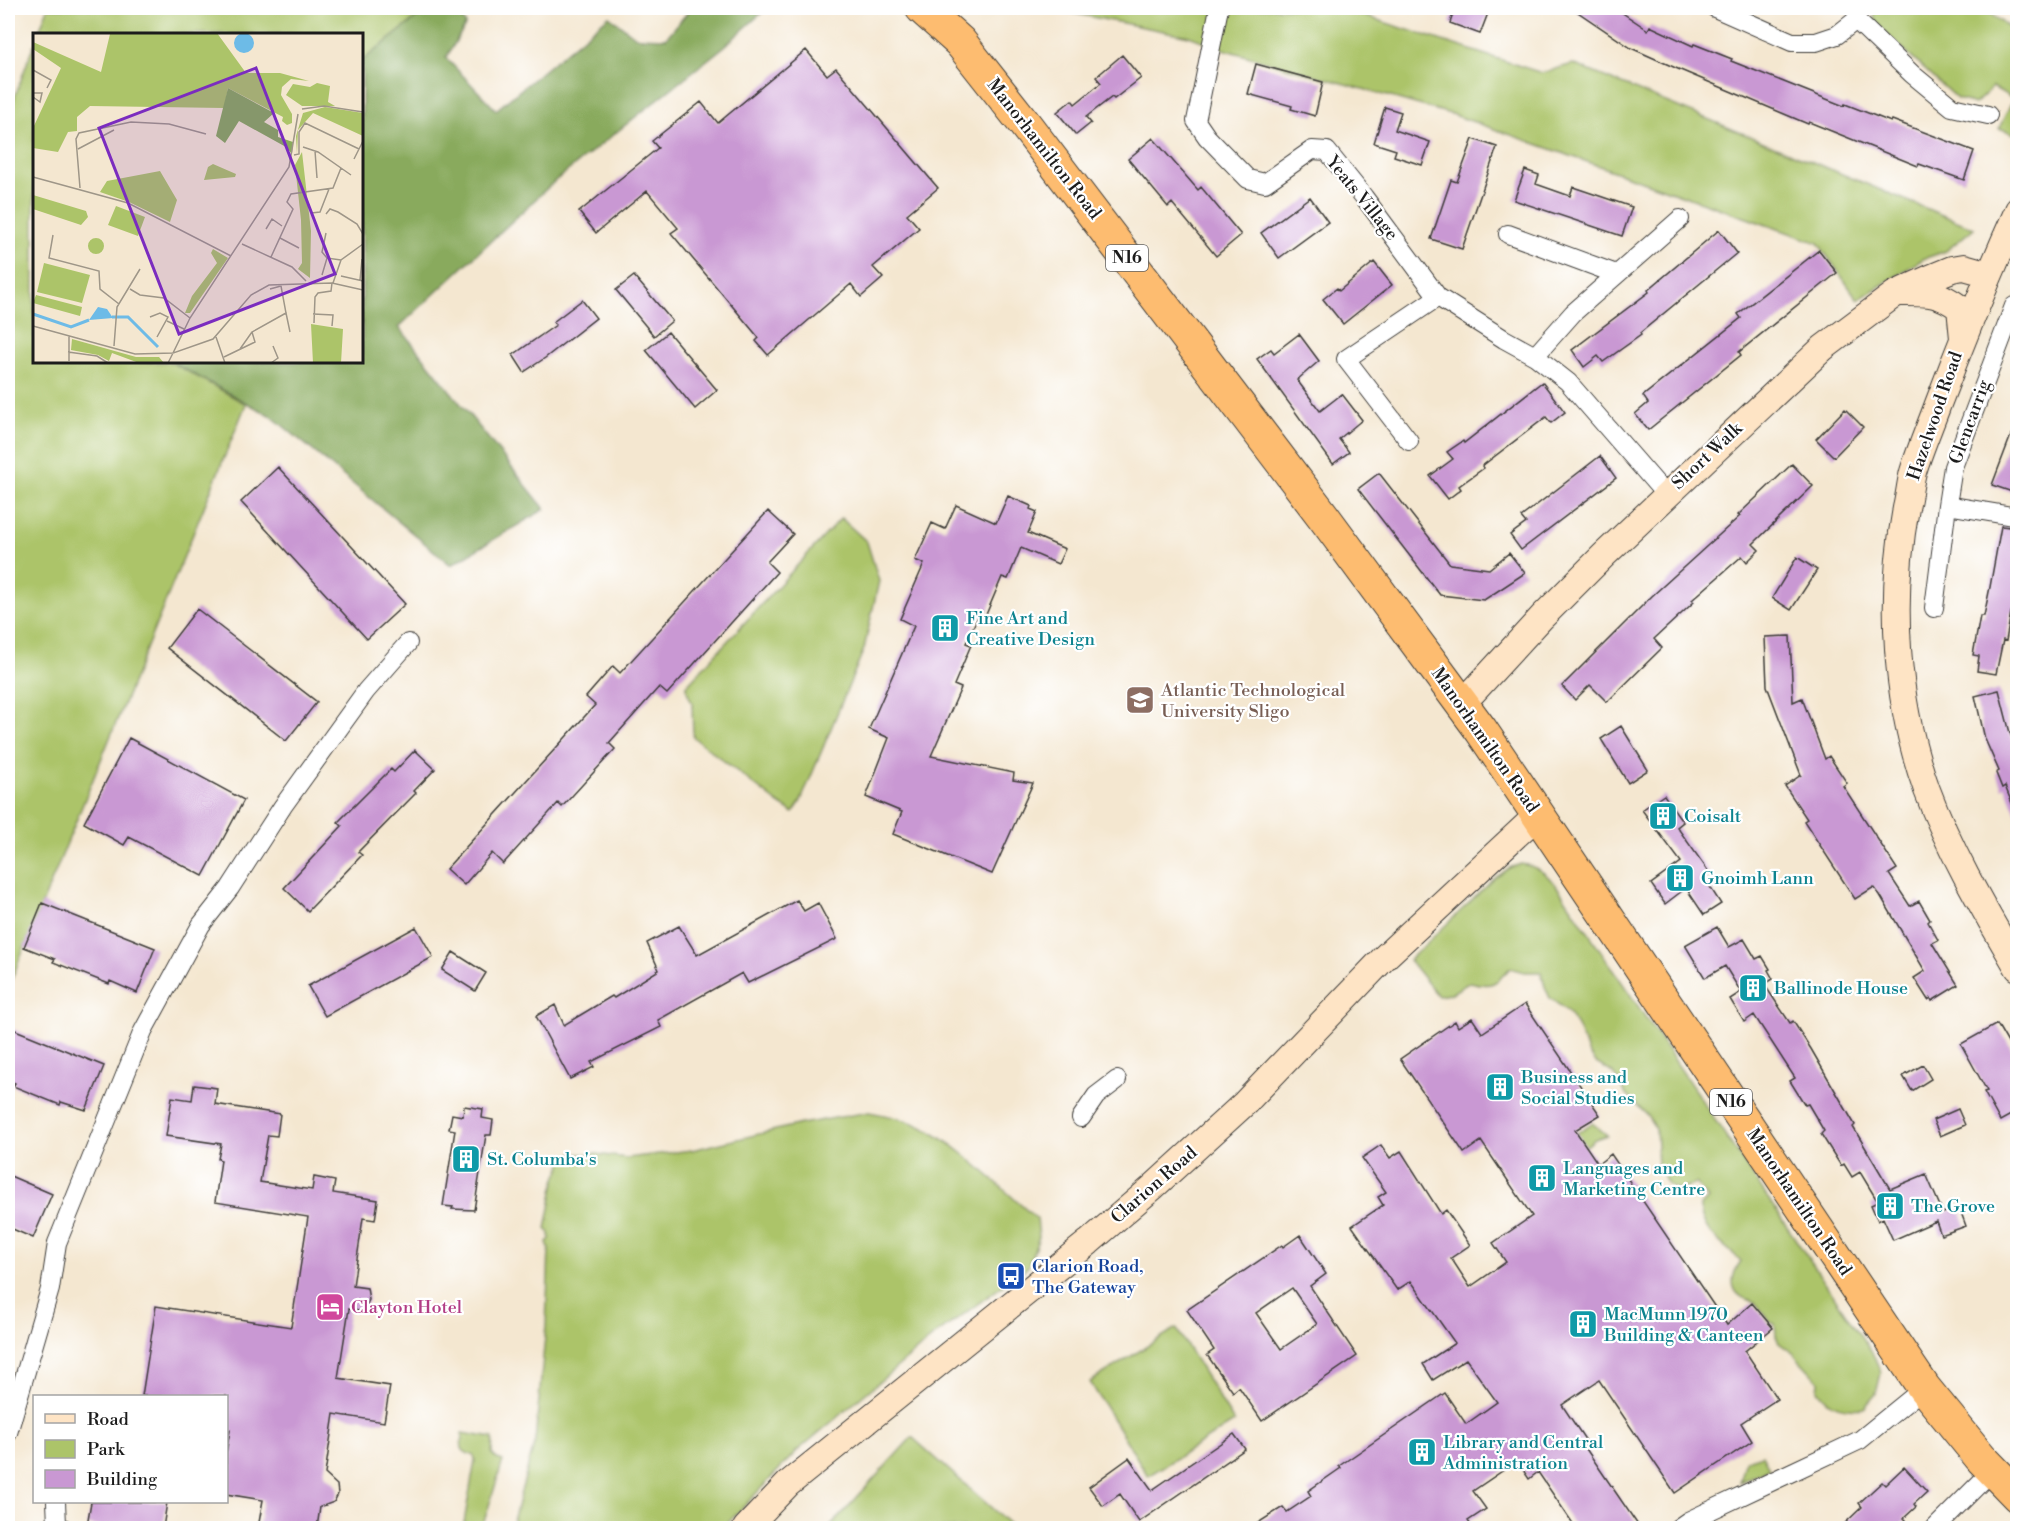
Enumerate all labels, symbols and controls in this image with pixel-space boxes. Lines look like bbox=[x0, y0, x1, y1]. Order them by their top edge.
inset map bbox=[33, 33, 363, 363]
street label: Manorhamilton Road bbox=[982, 74, 1107, 225]
street label: Yeats Village bbox=[1320, 150, 1403, 245]
road number: N16 bbox=[1106, 245, 1148, 271]
street label: Hazelwood Road bbox=[1902, 348, 1968, 483]
street label: Glencarrig bbox=[1944, 376, 1996, 467]
street label: Short Walk bbox=[1667, 416, 1748, 495]
place label: Fine Art and Creative Design bbox=[966, 607, 1095, 651]
building icon: Fine Art and Creative Design bbox=[929, 612, 961, 644]
street label: Manorhamilton Road bbox=[1426, 663, 1544, 818]
place label: Atlantic Technological University Sligo bbox=[1160, 679, 1346, 723]
school or university icon: Atlantic Technological University Sligo bbox=[1124, 684, 1156, 716]
building icon: Coisalt bbox=[1647, 800, 1679, 832]
place label: Coisalt bbox=[1684, 805, 1742, 828]
building icon: Gnoimh Lann bbox=[1664, 862, 1696, 894]
place label: Gnoimh Lann bbox=[1701, 867, 1814, 890]
building icon: Ballinode House bbox=[1737, 972, 1769, 1004]
place label: Ballinode House bbox=[1773, 977, 1908, 1000]
place label: Business and Social Studies bbox=[1520, 1066, 1635, 1110]
building icon: Business and Social Studies bbox=[1484, 1071, 1516, 1103]
road number: N16 bbox=[1710, 1089, 1752, 1115]
street label: Manorhamilton Road bbox=[1741, 1124, 1857, 1281]
street label: Clarion Road bbox=[1106, 1141, 1203, 1229]
building icon: St. Columba's bbox=[450, 1143, 482, 1175]
place label: St. Columba's bbox=[487, 1148, 597, 1171]
place label: Languages and Marketing Centre bbox=[1563, 1157, 1705, 1201]
building icon: Languages and Marketing Centre bbox=[1526, 1162, 1558, 1194]
building icon: The Grove bbox=[1874, 1190, 1906, 1222]
place label: The Grove bbox=[1911, 1195, 1995, 1218]
place label: Clarion Road, The Gateway bbox=[1032, 1255, 1143, 1299]
bus stop icon: Clarion Road, The Gateway bbox=[995, 1260, 1027, 1292]
hotel icon: Clayton Hotel bbox=[314, 1291, 346, 1323]
place label: Clayton Hotel bbox=[351, 1296, 463, 1319]
place label: MacMunn 1970 Building & Canteen bbox=[1603, 1303, 1764, 1347]
building icon: MacMunn 1970 Building & Canteen bbox=[1567, 1308, 1599, 1340]
legend bbox=[33, 1395, 228, 1503]
text: Road bbox=[87, 1408, 130, 1431]
place label: Library and Central Administration bbox=[1442, 1431, 1604, 1475]
building icon: Library and Central Administration bbox=[1406, 1436, 1438, 1468]
text: Park bbox=[87, 1438, 126, 1461]
text: Building bbox=[86, 1468, 158, 1491]

